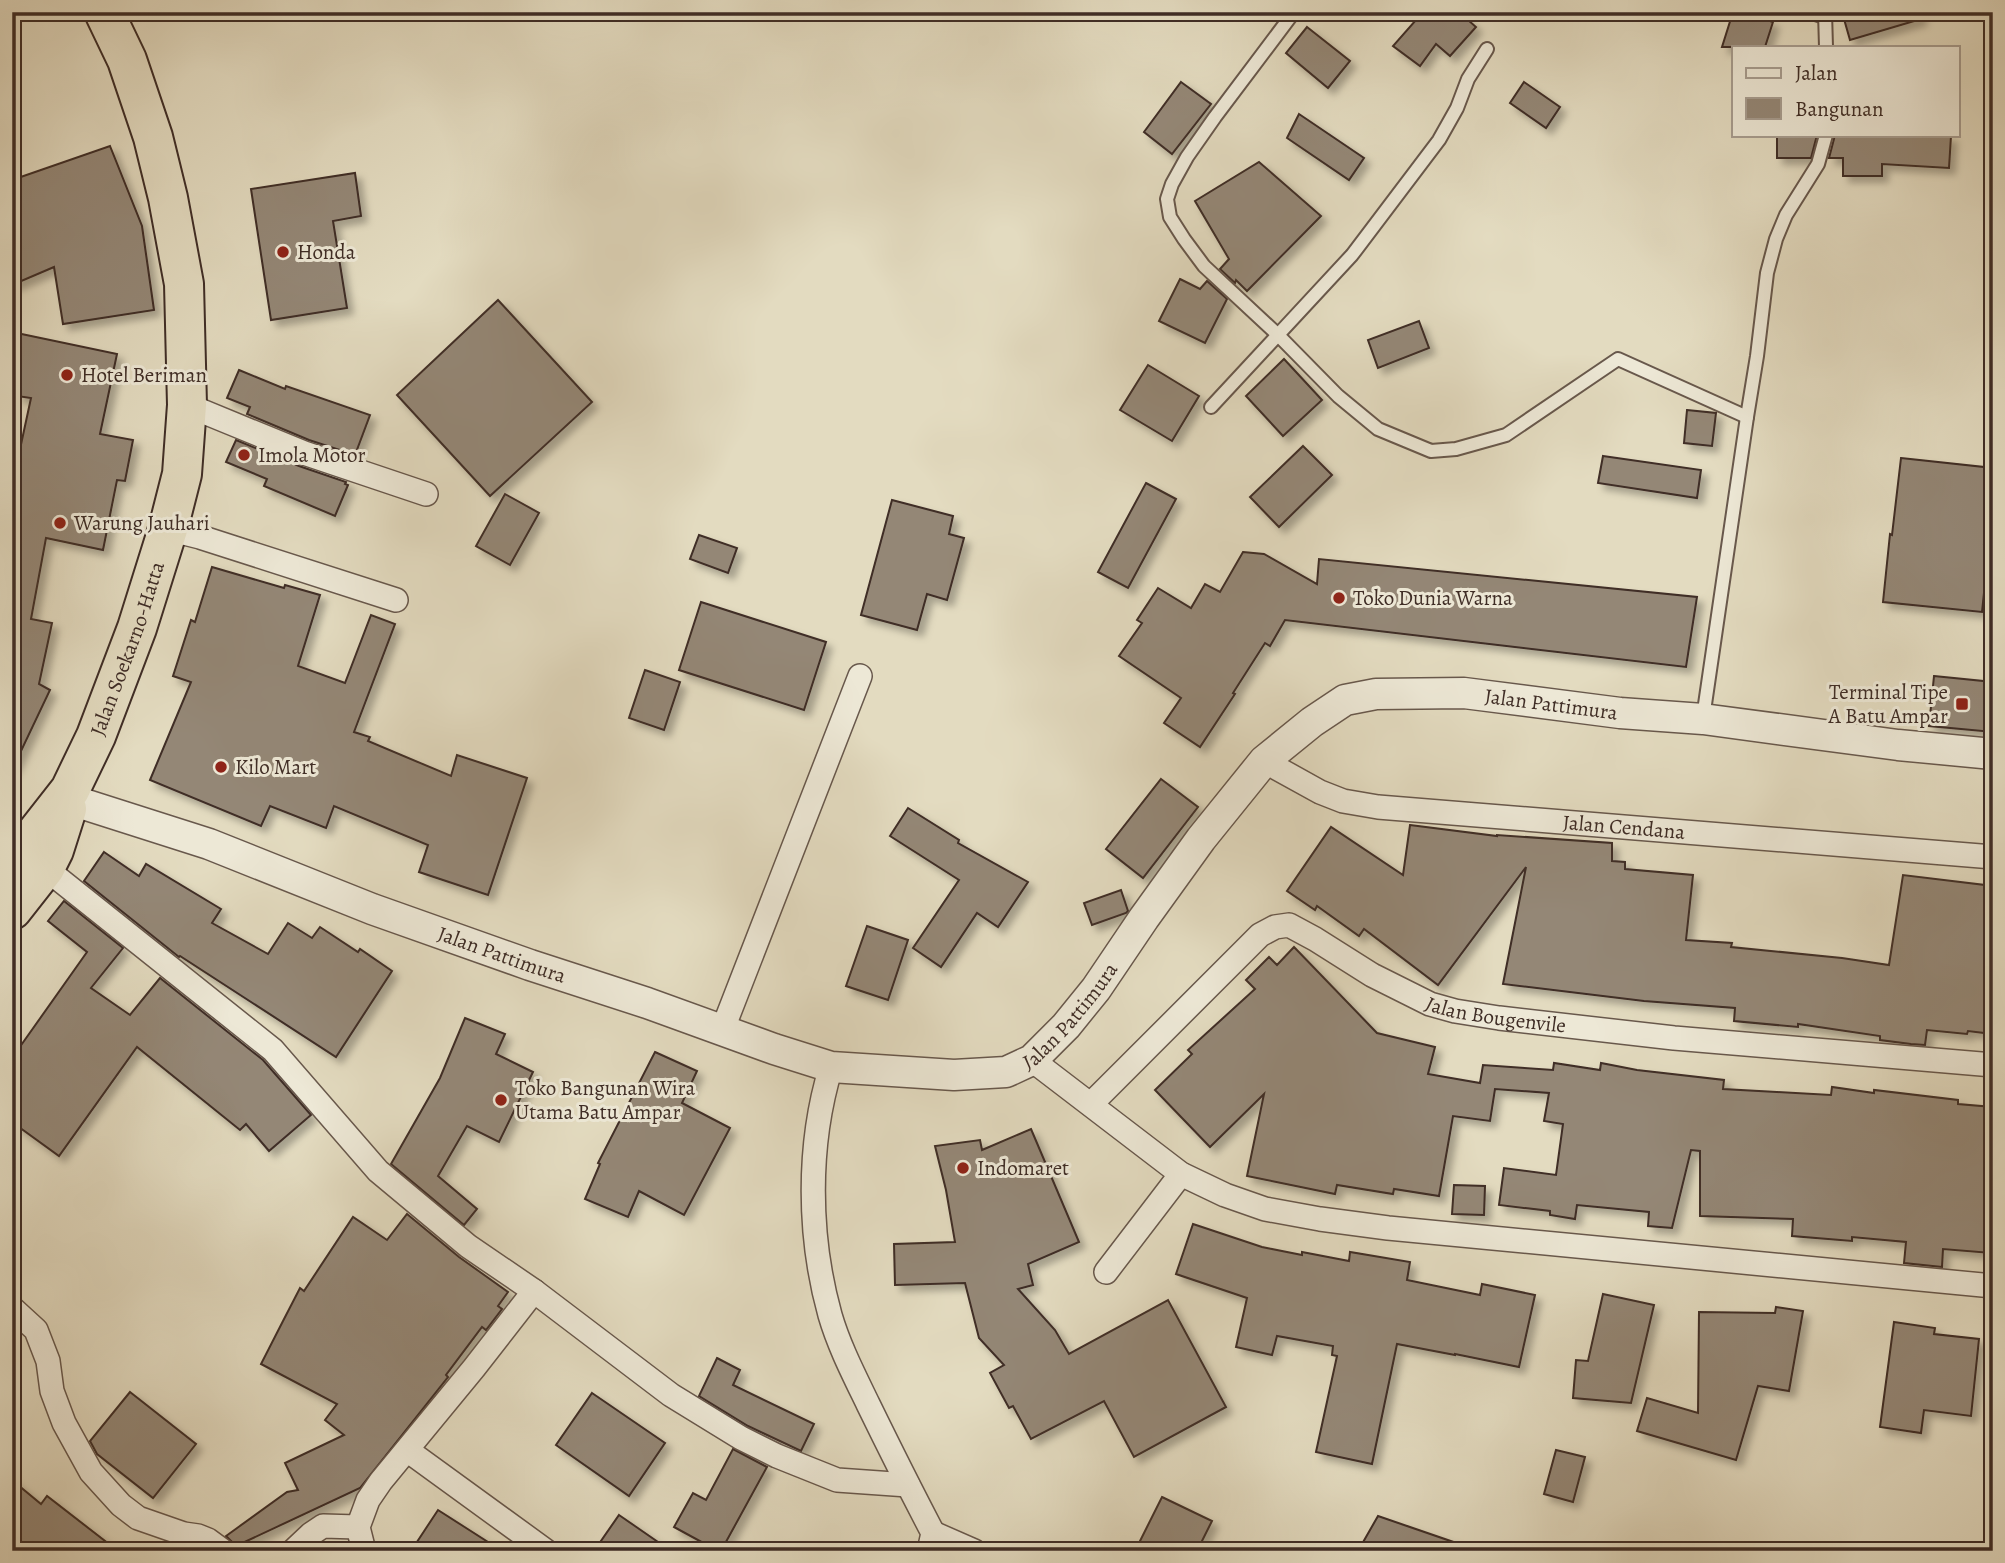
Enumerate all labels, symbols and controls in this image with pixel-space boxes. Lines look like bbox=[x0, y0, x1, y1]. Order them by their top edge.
legend bbox=[1732, 46, 1960, 136]
text: Jalan bbox=[1795, 59, 1837, 87]
text: Bangunan bbox=[1795, 95, 1884, 123]
place label: Honda bbox=[297, 238, 356, 266]
marker: Honda bbox=[275, 244, 291, 260]
place label: Hotel Beriman bbox=[81, 361, 207, 389]
marker: Hotel Beriman bbox=[59, 367, 75, 383]
place label: Imola Motor bbox=[258, 441, 366, 469]
marker: Imola Motor bbox=[236, 447, 252, 463]
place label: Warung Jauhari bbox=[73, 509, 210, 537]
marker: Warung Jauhari bbox=[52, 515, 68, 531]
street label: Jalan Soekarno-Hatta bbox=[83, 558, 171, 740]
place label: Toko Dunia Warna bbox=[1353, 584, 1513, 612]
marker: Toko Dunia Warna bbox=[1331, 590, 1347, 606]
place label: Terminal Tipe A Batu Ampar bbox=[1828, 678, 1948, 730]
street label: Jalan Pattimura bbox=[1483, 682, 1620, 727]
marker: Terminal Tipe A Batu Ampar bbox=[1954, 696, 1970, 712]
place label: Kilo Mart bbox=[235, 753, 316, 781]
marker: Kilo Mart bbox=[213, 759, 229, 775]
street label: Jalan Cendana bbox=[1562, 808, 1686, 846]
street label: Jalan Pattimura bbox=[434, 919, 570, 990]
street label: Jalan Pattimura bbox=[1018, 957, 1124, 1076]
street label: Jalan Bougenvile bbox=[1420, 990, 1568, 1040]
place label: Toko Bangunan Wira Utama Batu Ampar bbox=[515, 1074, 695, 1126]
marker: Toko Bangunan Wira Utama Batu Ampar bbox=[493, 1092, 509, 1108]
place label: Indomaret bbox=[977, 1154, 1069, 1182]
marker: Indomaret bbox=[955, 1160, 971, 1176]

